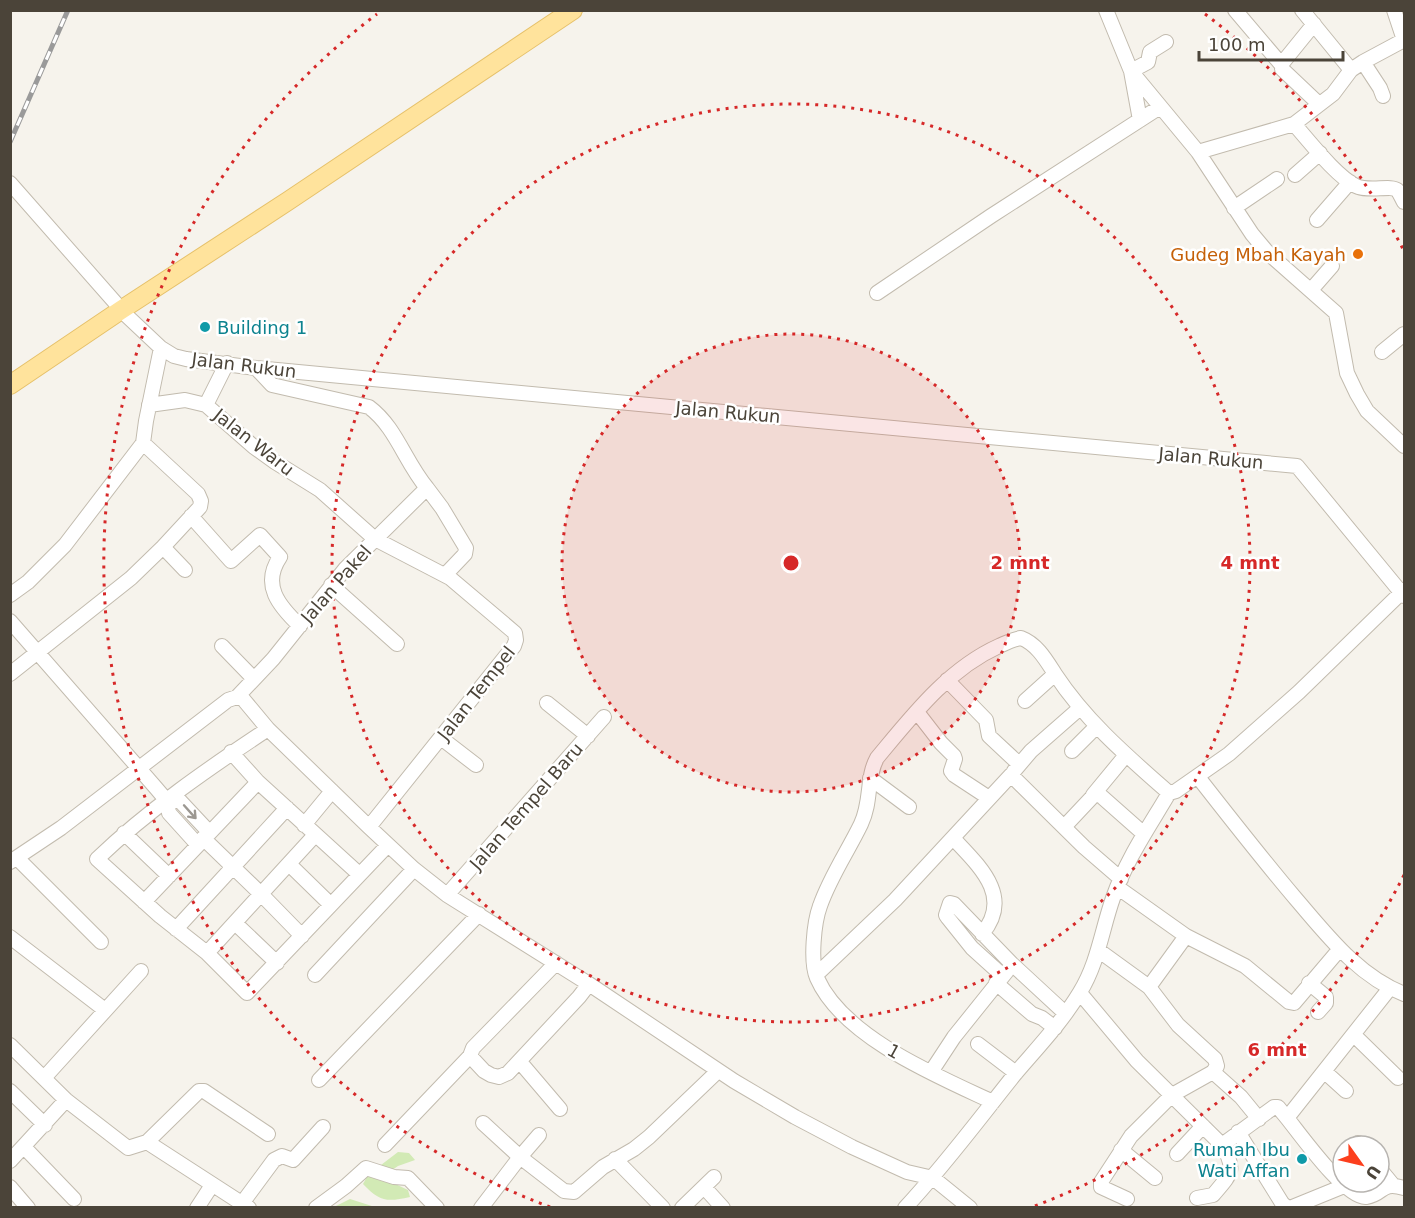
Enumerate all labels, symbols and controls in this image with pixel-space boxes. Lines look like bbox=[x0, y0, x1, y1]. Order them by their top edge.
scale bar bbox=[1199, 24, 1343, 62]
text: 100 m bbox=[1208, 34, 1266, 55]
place label: Gudeg Mbah Kayah bbox=[1170, 244, 1346, 265]
marker: Gudeg Mbah Kayah bbox=[1351, 247, 1365, 261]
place label: Building 1 bbox=[217, 317, 307, 338]
marker: Building 1 bbox=[198, 320, 212, 334]
street label: Jalan Rukun bbox=[189, 348, 298, 382]
street label: Jalan Rukun bbox=[674, 397, 781, 427]
street label: Jalan Waru bbox=[209, 404, 298, 480]
street label: Jalan Rukun bbox=[1157, 443, 1264, 473]
street label: Jalan Pakel bbox=[296, 541, 376, 628]
text: 2 mnt bbox=[991, 552, 1050, 573]
text: 4 mnt bbox=[1221, 552, 1280, 573]
centre of rings bbox=[781, 553, 801, 573]
street label: Jalan Tempel bbox=[432, 642, 519, 745]
street label: Jalan Tempel Baru bbox=[464, 738, 587, 875]
one-way arrow bbox=[183, 804, 197, 819]
street label: 1 bbox=[884, 1039, 904, 1063]
text: 6 mnt bbox=[1248, 1039, 1307, 1060]
north arrow bbox=[1331, 1134, 1391, 1194]
place label: Rumah Ibu Wati Affan bbox=[1193, 1139, 1290, 1181]
marker: Rumah Ibu Wati Affan bbox=[1295, 1152, 1309, 1166]
text: U bbox=[1362, 1161, 1385, 1183]

